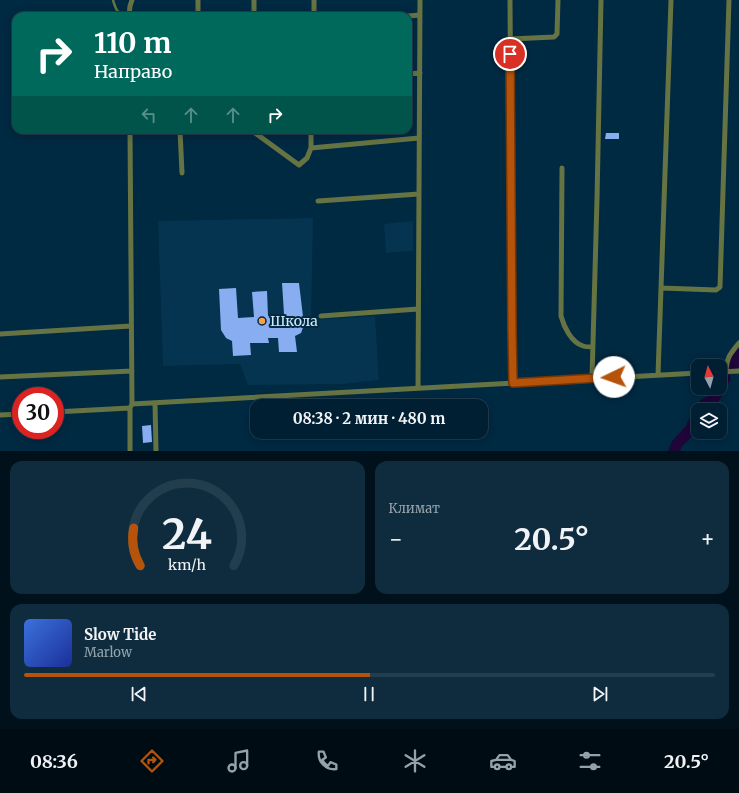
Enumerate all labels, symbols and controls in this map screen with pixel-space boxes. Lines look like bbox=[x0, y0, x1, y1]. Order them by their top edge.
text: 110 m bbox=[94, 25, 171, 61]
icon: right bbox=[28, 28, 80, 80]
pin bbox=[493, 37, 527, 71]
icon: arrive bbox=[499, 43, 521, 65]
text: Направо bbox=[94, 60, 172, 83]
icon: left bbox=[138, 104, 160, 126]
icon: ahead bbox=[180, 104, 202, 126]
icon: ahead bbox=[222, 104, 244, 126]
icon: right bbox=[264, 104, 286, 126]
place label: Школа bbox=[270, 312, 318, 330]
marker: Школа bbox=[257, 316, 267, 326]
position arrow bbox=[593, 356, 635, 398]
north arrow bbox=[691, 359, 727, 395]
map controls bbox=[691, 359, 727, 439]
speed limit sign: 30 bbox=[12, 387, 64, 439]
button: layers bbox=[691, 403, 727, 439]
text: 08:38 · 2 мин · 480 m bbox=[293, 409, 445, 428]
text: Климат bbox=[389, 500, 440, 517]
text: 24 bbox=[162, 507, 212, 559]
text: 20.5° bbox=[514, 520, 589, 558]
text: − bbox=[389, 525, 403, 553]
text: + bbox=[700, 525, 715, 553]
text: km/h bbox=[168, 555, 207, 573]
text: Slow Tide bbox=[84, 625, 156, 644]
text: Marlow bbox=[84, 644, 132, 661]
icon: previous bbox=[128, 683, 150, 705]
icon: pause bbox=[358, 683, 380, 705]
icon: next bbox=[589, 683, 611, 705]
icon: directions bbox=[138, 747, 166, 775]
icon: music bbox=[225, 747, 253, 775]
icon: phone bbox=[313, 747, 341, 775]
icon: climate bbox=[401, 747, 429, 775]
icon: car bbox=[489, 747, 517, 775]
icon: filters bbox=[576, 747, 604, 775]
text: 08:36 bbox=[30, 750, 78, 773]
text: 20.5° bbox=[664, 750, 709, 773]

